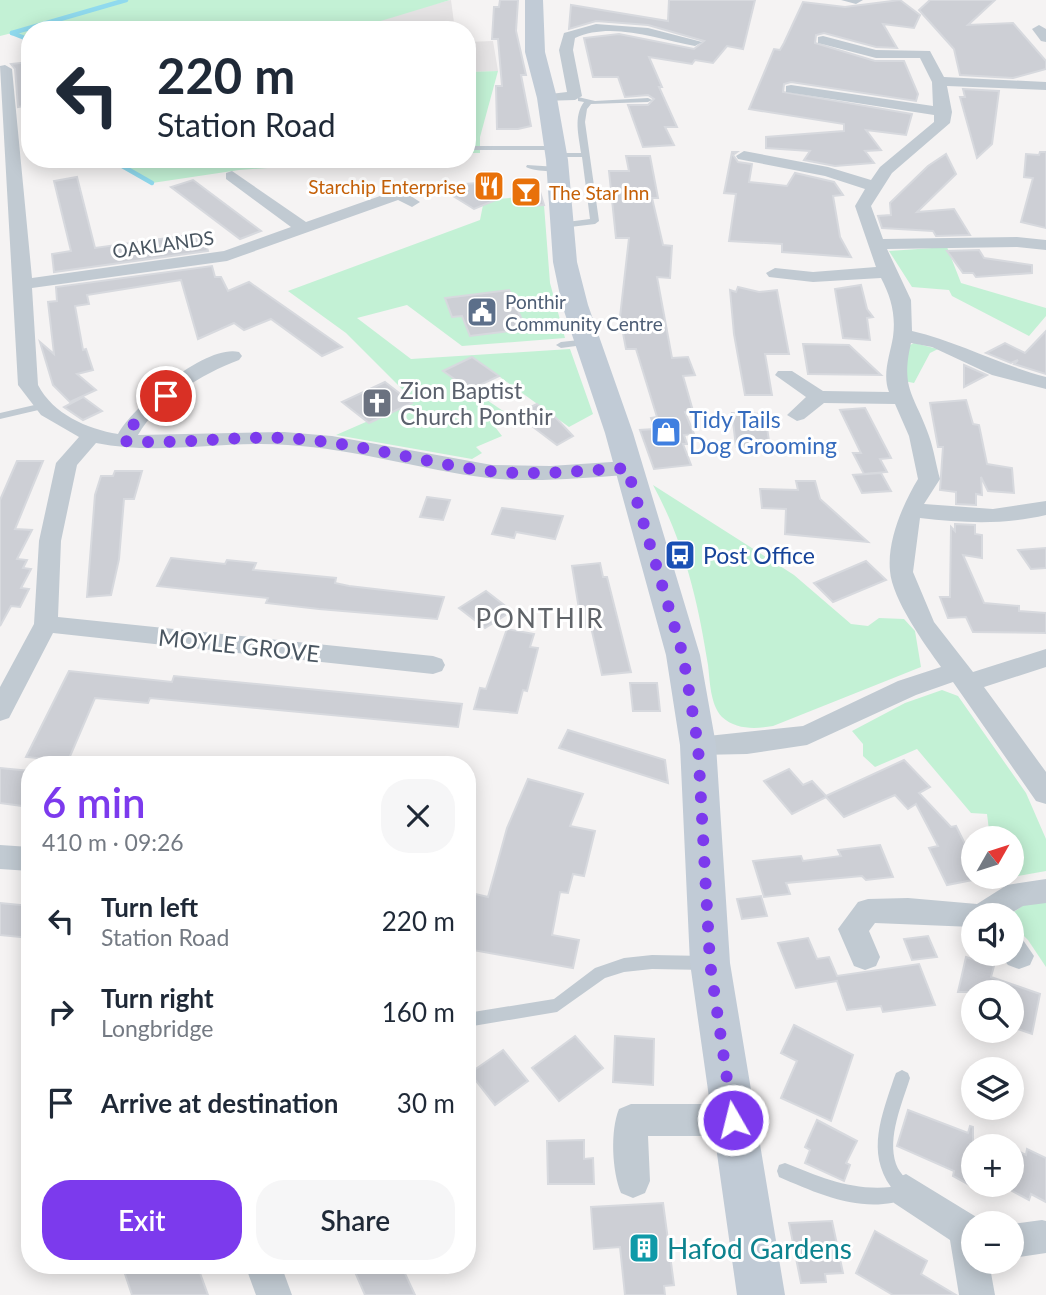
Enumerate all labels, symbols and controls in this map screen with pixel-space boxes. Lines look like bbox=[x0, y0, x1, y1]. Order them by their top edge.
text: 220 m bbox=[157, 46, 295, 104]
icon: left bbox=[42, 49, 133, 140]
text: Station Road bbox=[157, 105, 336, 144]
restaurant icon: Starchip Enterprise bbox=[472, 169, 506, 203]
place label: Starchip Enterprise bbox=[308, 175, 466, 198]
bar icon: The Star Inn bbox=[509, 175, 543, 209]
place label: The Star Inn bbox=[549, 181, 649, 204]
street label: OAKLANDS bbox=[111, 226, 215, 262]
place label: Ponthir Community Centre bbox=[505, 290, 663, 335]
public building icon: Ponthir Community Centre bbox=[465, 295, 499, 329]
pin bbox=[136, 366, 196, 426]
place label: Zion Baptist Church Ponthir bbox=[400, 376, 553, 430]
icon: arrive bbox=[147, 377, 185, 415]
church icon: Zion Baptist Church Ponthir bbox=[360, 386, 394, 420]
place label: Tidy Tails Dog Grooming bbox=[689, 405, 837, 459]
shop icon: Tidy Tails Dog Grooming bbox=[649, 415, 683, 449]
bus stop icon: Post Office bbox=[663, 538, 697, 572]
place label: Post Office bbox=[703, 541, 815, 569]
district label: PONTHIR bbox=[475, 602, 605, 634]
street label: MOYLE GROVE bbox=[157, 623, 321, 667]
text: 6 min bbox=[42, 777, 146, 827]
button: close bbox=[381, 779, 455, 853]
north arrow bbox=[961, 826, 1024, 889]
map controls bbox=[961, 826, 1024, 1274]
text: 410 m · 09:26 bbox=[42, 828, 184, 856]
text: Turn left bbox=[101, 891, 198, 923]
icon: left bbox=[42, 902, 80, 940]
button: sound bbox=[961, 903, 1024, 966]
text: 220 m bbox=[382, 905, 455, 937]
text: Station Road bbox=[101, 923, 229, 951]
button: search bbox=[961, 980, 1024, 1043]
text: Turn right bbox=[101, 982, 214, 1014]
icon: right bbox=[42, 993, 80, 1031]
text: 160 m bbox=[382, 996, 455, 1028]
text: Longbridge bbox=[101, 1014, 213, 1042]
button: layers bbox=[961, 1057, 1024, 1120]
position arrow bbox=[696, 1083, 770, 1157]
icon: arrive bbox=[42, 1084, 80, 1122]
text: Arrive at destination bbox=[101, 1087, 338, 1119]
text: 30 m bbox=[397, 1087, 455, 1119]
button: + bbox=[961, 1134, 1024, 1197]
button: Exit bbox=[42, 1180, 242, 1260]
button: Share bbox=[256, 1180, 455, 1260]
button: − bbox=[961, 1211, 1024, 1274]
building icon: Hafod Gardens bbox=[627, 1231, 661, 1265]
place label: Hafod Gardens bbox=[667, 1231, 852, 1265]

